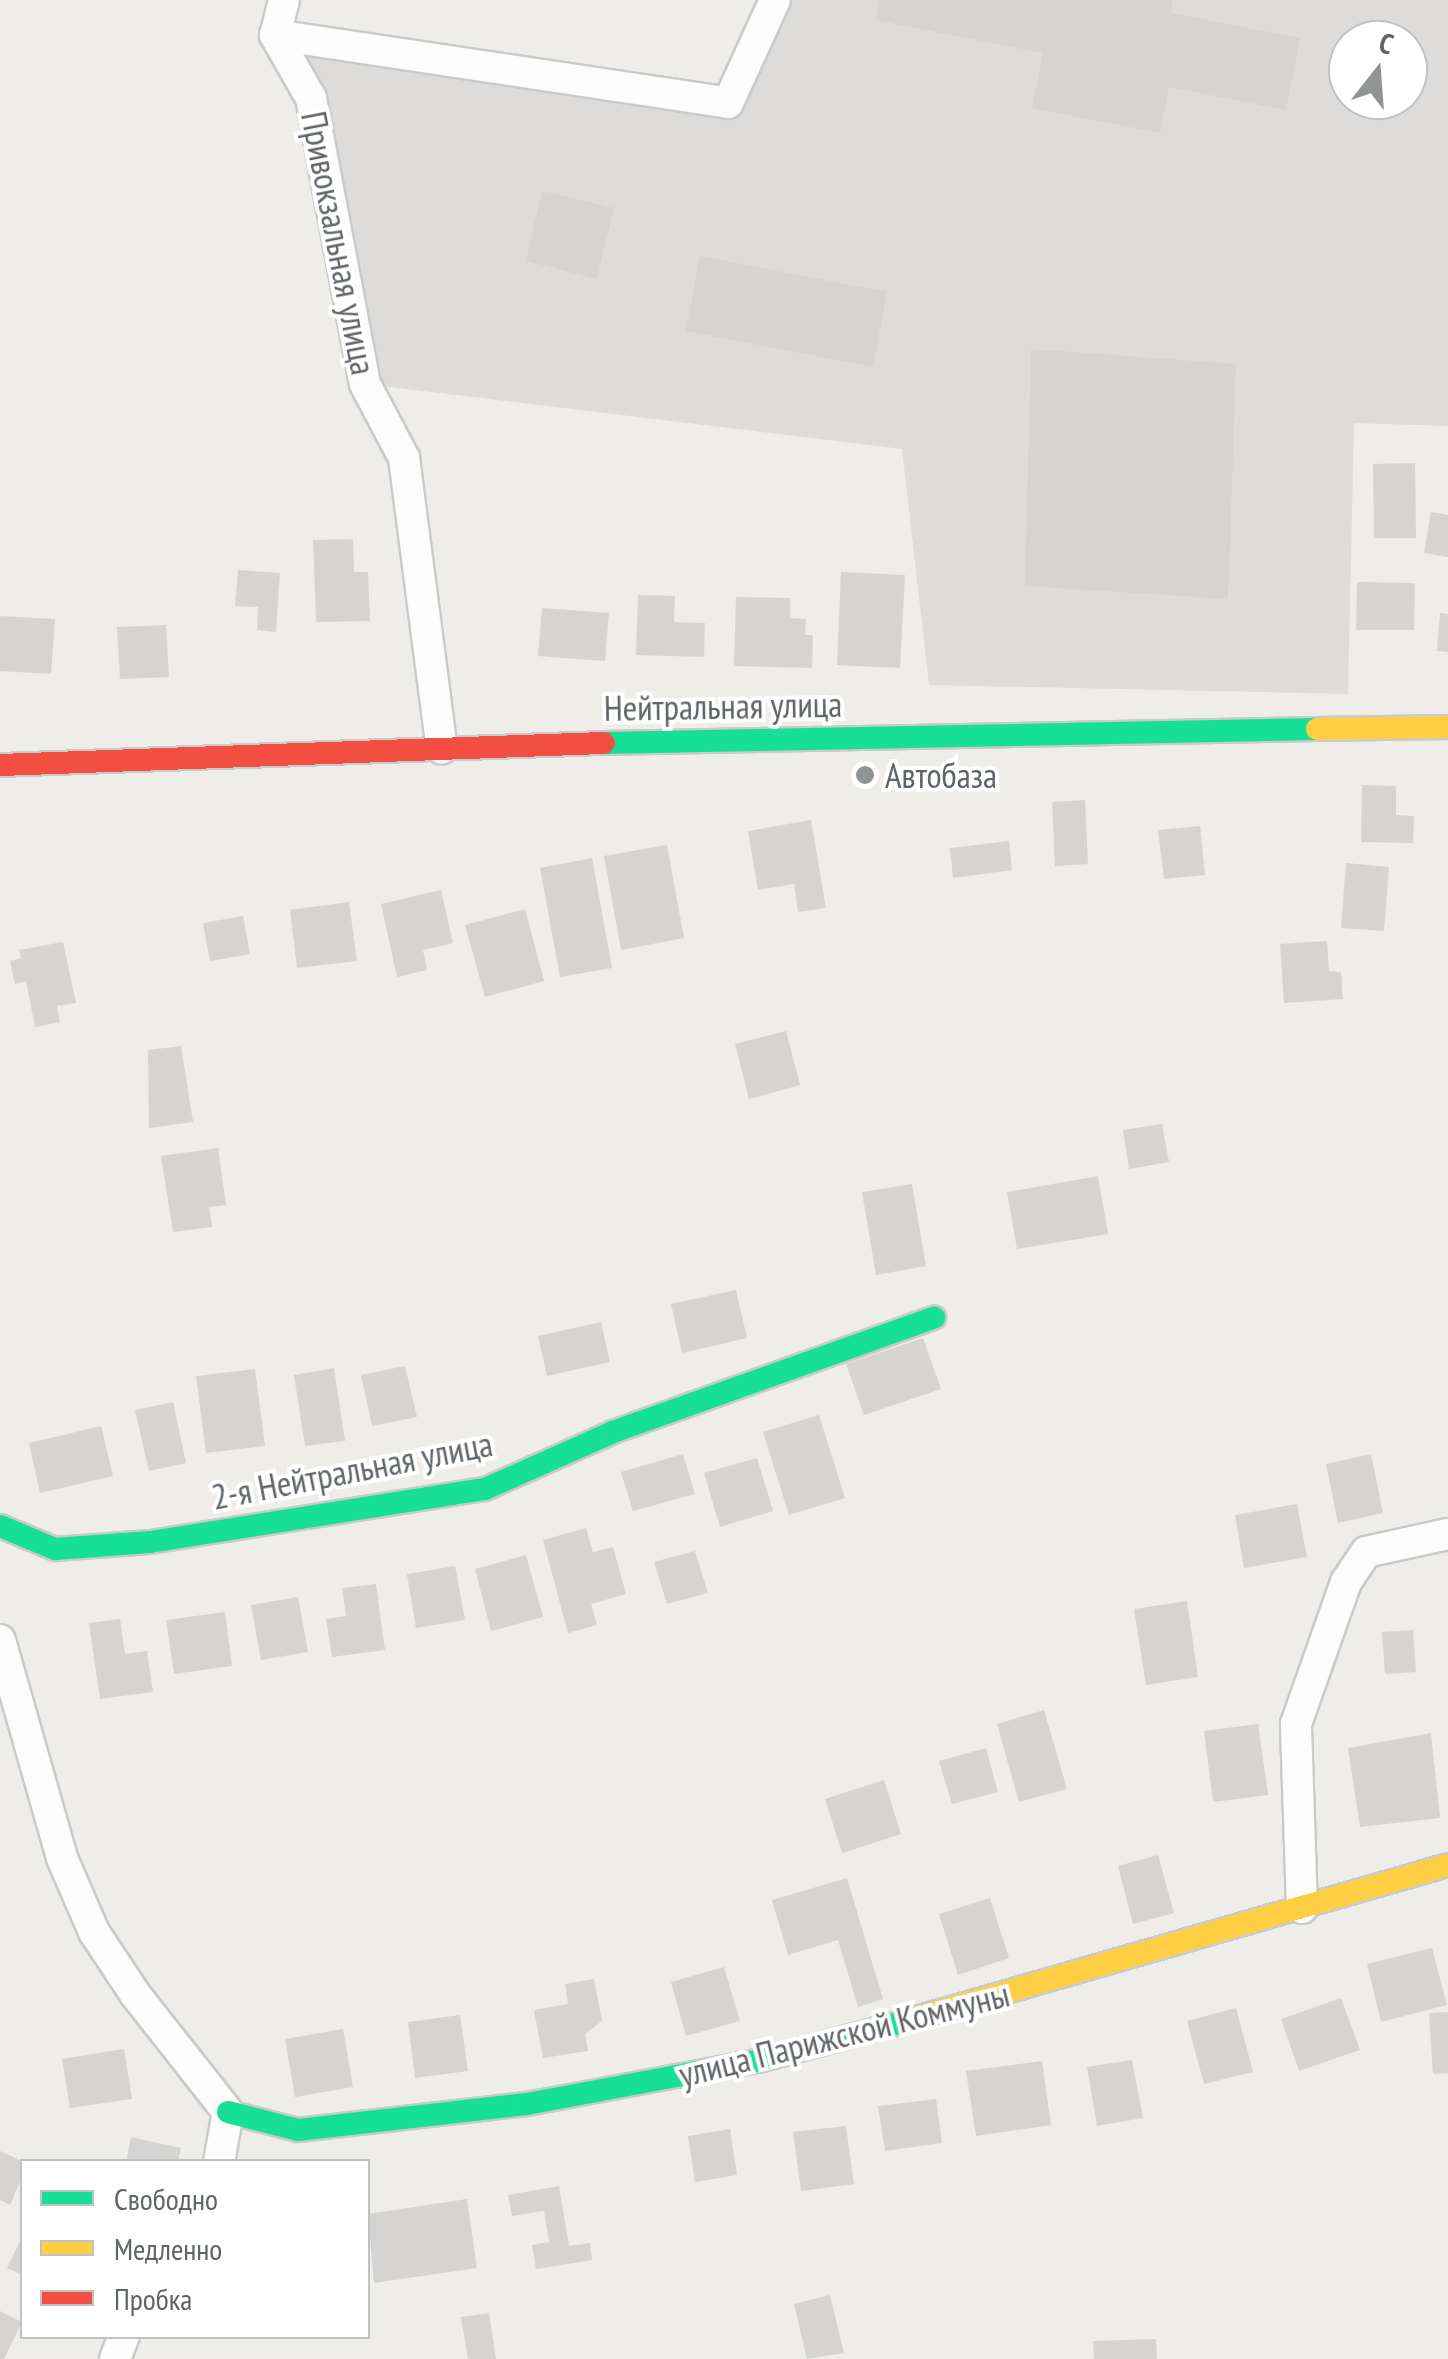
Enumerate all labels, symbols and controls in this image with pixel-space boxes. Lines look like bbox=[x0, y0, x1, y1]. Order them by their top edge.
north arrow bbox=[1328, 20, 1428, 120]
text: С bbox=[1375, 23, 1398, 62]
street label: Привокзальная улица bbox=[293, 108, 385, 378]
street label: Нейтральная улица bbox=[603, 683, 843, 729]
place label: Автобаза bbox=[885, 754, 997, 796]
marker: Автобаза bbox=[854, 764, 876, 786]
street label: 2-я Нейтральная улица bbox=[208, 1422, 496, 1518]
street label: улица Парижской Коммуны bbox=[675, 1973, 1013, 2095]
legend bbox=[20, 2159, 370, 2339]
text: Свободно bbox=[114, 2179, 218, 2218]
text: Медленно bbox=[114, 2229, 222, 2268]
text: Пробка bbox=[114, 2279, 192, 2318]

